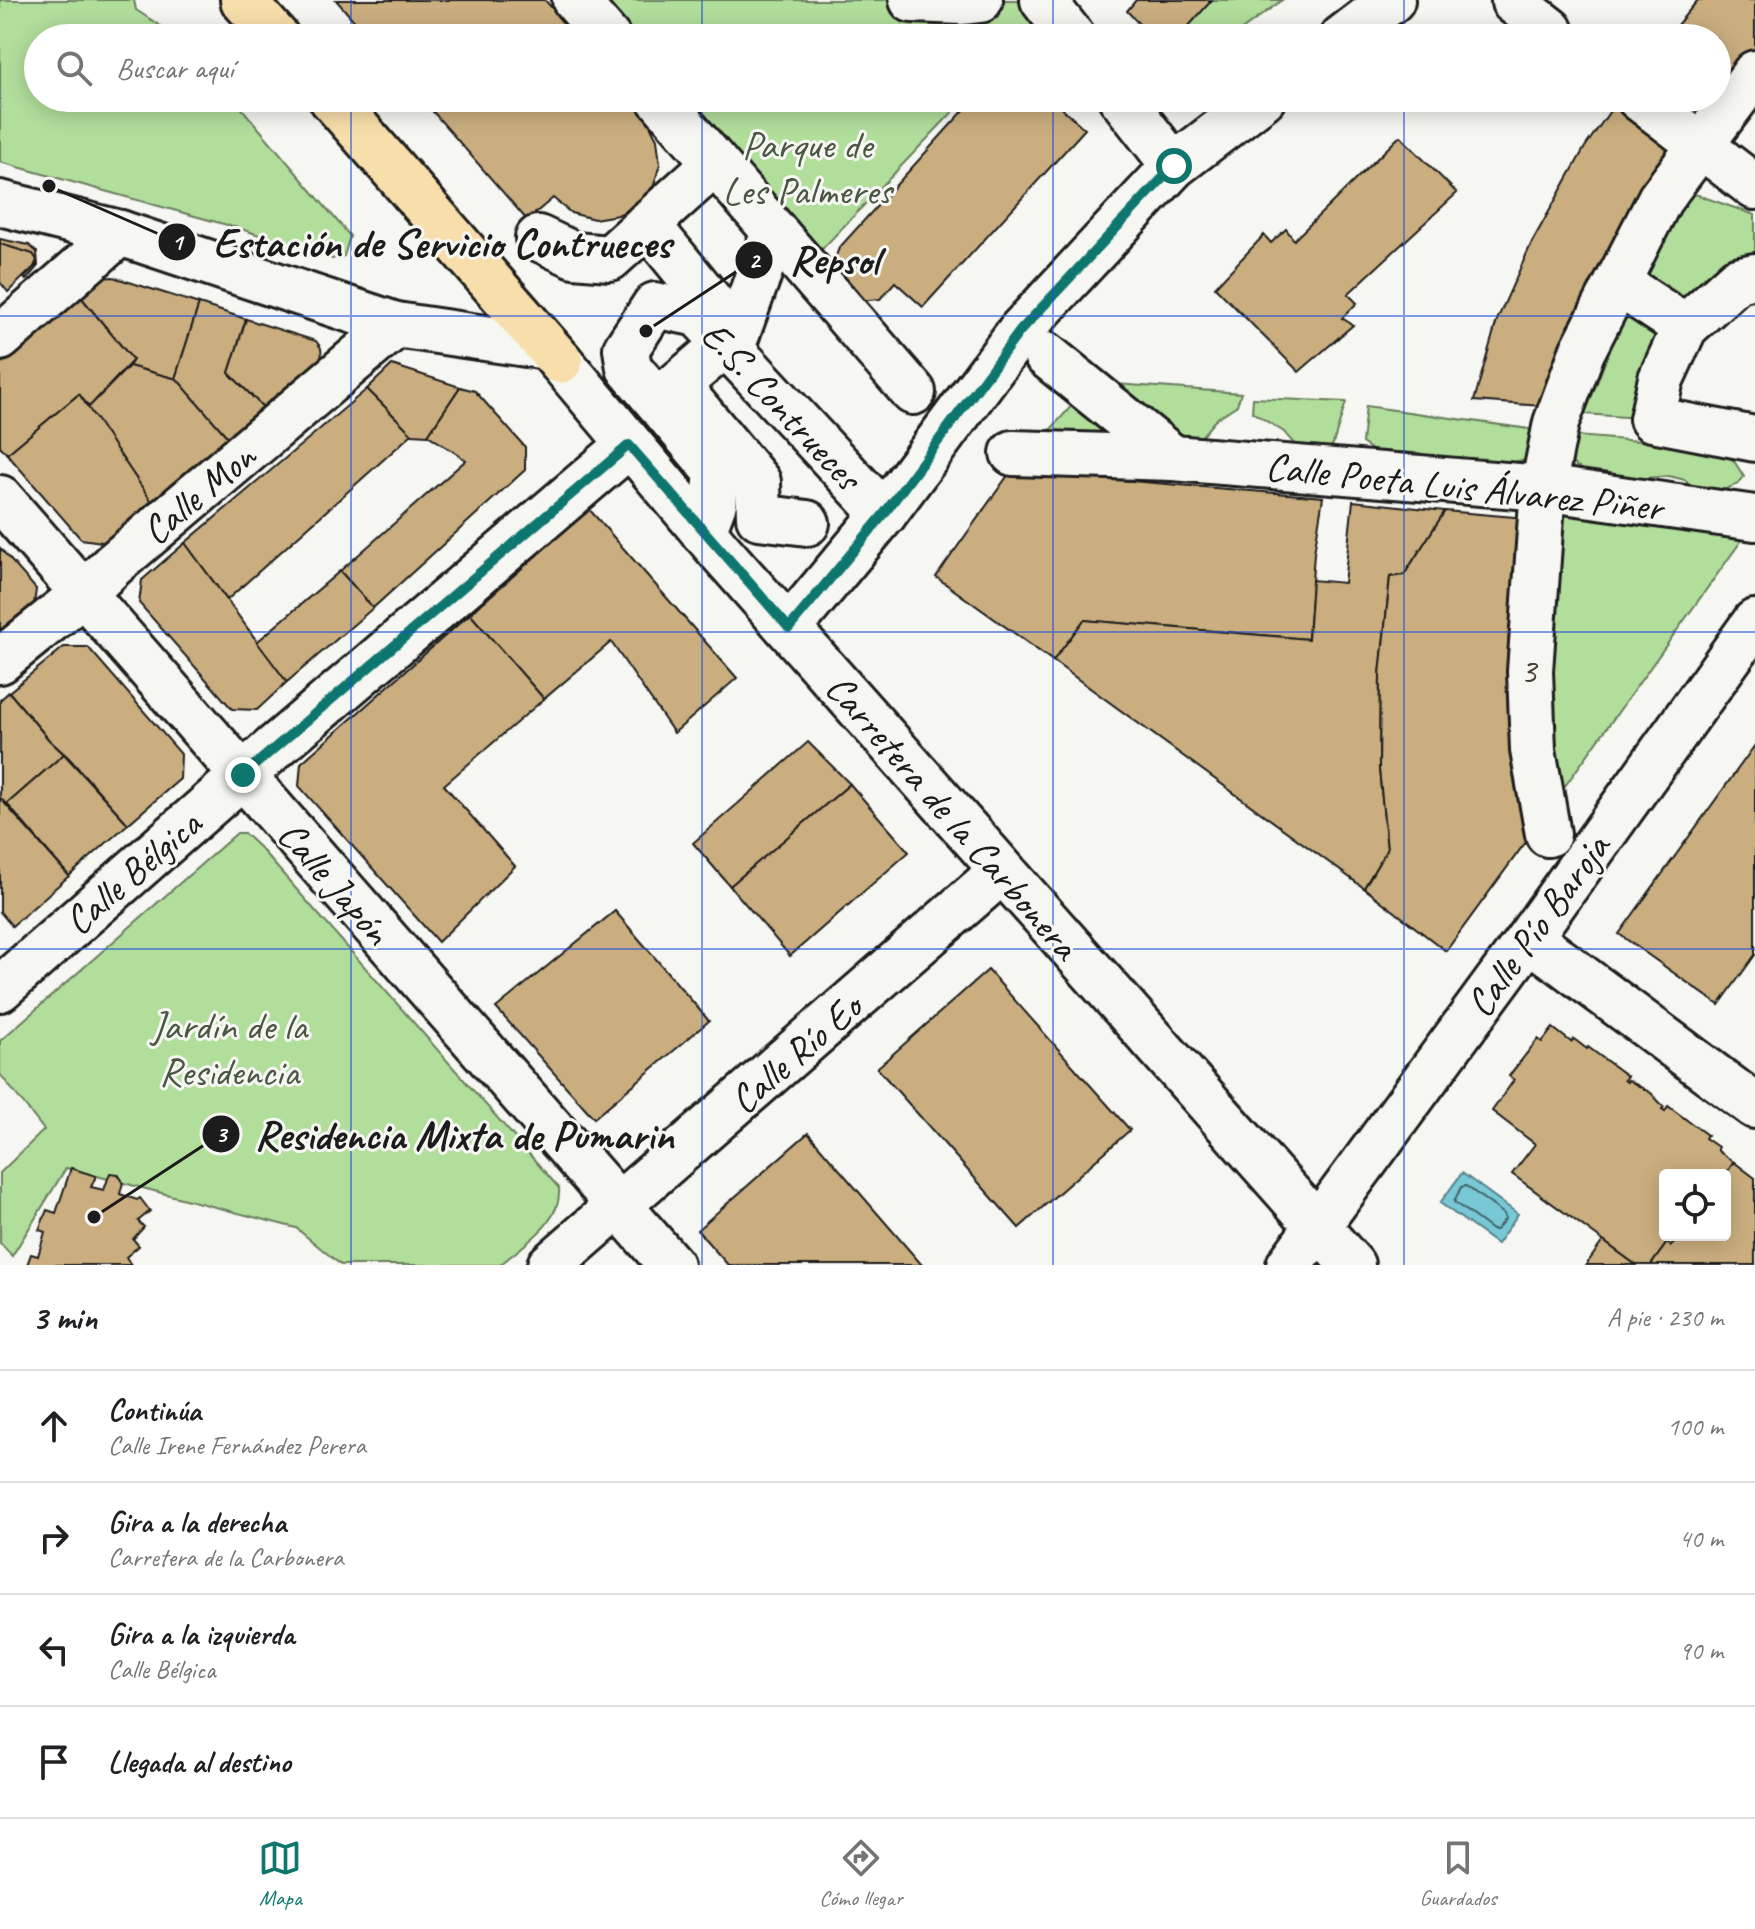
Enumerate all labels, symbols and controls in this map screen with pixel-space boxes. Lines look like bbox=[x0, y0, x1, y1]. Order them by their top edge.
search box bbox=[24, 24, 1731, 112]
icon: search bbox=[52, 46, 96, 90]
text: Buscar aquí bbox=[116, 49, 234, 87]
park label: Parque de Les Palmeres bbox=[722, 120, 895, 216]
route start bbox=[1156, 148, 1192, 184]
callout: Estación de Servicio Contrueces bbox=[157, 209, 686, 275]
text: Estación de Servicio Contrueces bbox=[213, 217, 675, 270]
text: 1 bbox=[172, 227, 186, 257]
callout: Repsol bbox=[734, 227, 895, 293]
text: Repsol bbox=[789, 234, 886, 287]
text: 2 bbox=[749, 245, 762, 275]
street label: E.S. Contrueces bbox=[690, 311, 875, 503]
street label: Calle Mon bbox=[131, 430, 267, 556]
street label: Calle Poeta Luis Álvarez Piñer bbox=[1263, 441, 1668, 533]
house number: 3 bbox=[1520, 648, 1539, 694]
street label: Carretera de la Carbonera bbox=[815, 664, 1091, 972]
route end bbox=[225, 757, 261, 793]
street label: Calle Bélgica bbox=[54, 798, 214, 946]
street label: Calle Japón bbox=[267, 810, 402, 956]
street label: Calle Pío Baroja bbox=[1455, 822, 1622, 1027]
street label: Calle Río Eo bbox=[719, 980, 875, 1125]
park label: Jardín de la Residencia bbox=[149, 1001, 310, 1097]
callout: Residencia Mixta de Pumarin bbox=[201, 1101, 687, 1167]
text: Residencia Mixta de Pumarin bbox=[254, 1109, 675, 1162]
text: 3 bbox=[216, 1119, 229, 1149]
map controls bbox=[1659, 1169, 1731, 1241]
button: locate bbox=[1659, 1169, 1731, 1241]
text: 3 min bbox=[32, 1296, 97, 1339]
text: A pie · 230 m bbox=[1607, 1301, 1723, 1334]
text: Continúa bbox=[108, 1391, 201, 1429]
icon: ahead bbox=[32, 1404, 76, 1448]
text: 100 m bbox=[1667, 1410, 1723, 1443]
text: Calle Irene Fernández Perera bbox=[108, 1429, 366, 1462]
text: Gira a la derecha bbox=[108, 1503, 286, 1541]
icon: right bbox=[32, 1516, 76, 1560]
text: 40 m bbox=[1679, 1522, 1723, 1555]
text: Carretera de la Carbonera bbox=[108, 1541, 343, 1574]
text: Gira a la izquierda bbox=[108, 1615, 294, 1653]
icon: left bbox=[32, 1628, 76, 1672]
text: 90 m bbox=[1679, 1634, 1723, 1667]
text: Calle Bélgica bbox=[108, 1653, 216, 1686]
icon: arrive bbox=[32, 1740, 76, 1784]
text: Llegada al destino bbox=[108, 1743, 291, 1781]
tab: Mapa bbox=[258, 1836, 302, 1912]
tab: Cómo llegar bbox=[819, 1836, 903, 1912]
tab: Guardados bbox=[1419, 1836, 1497, 1912]

